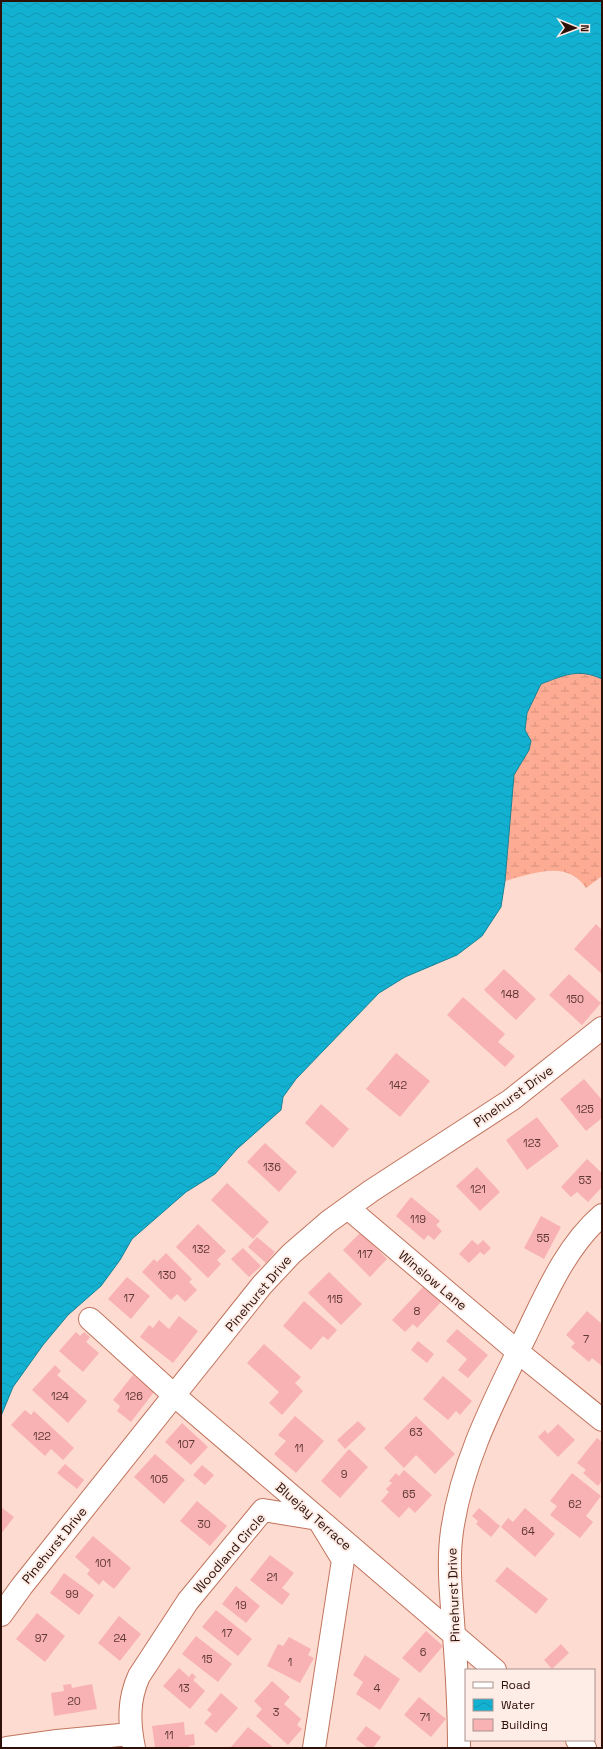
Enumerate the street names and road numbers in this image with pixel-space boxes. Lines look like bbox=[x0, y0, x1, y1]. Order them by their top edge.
street label: Pinehurst Drive bbox=[470, 1062, 556, 1131]
street label: Winslow Lane bbox=[395, 1247, 470, 1314]
street label: Pinehurst Drive bbox=[222, 1252, 295, 1335]
street label: Bluejay Terrace bbox=[272, 1479, 355, 1554]
street label: Pinehurst Drive bbox=[18, 1503, 91, 1587]
street label: Woodland Circle bbox=[190, 1510, 269, 1597]
street label: Pinehurst Drive bbox=[443, 1547, 464, 1642]

